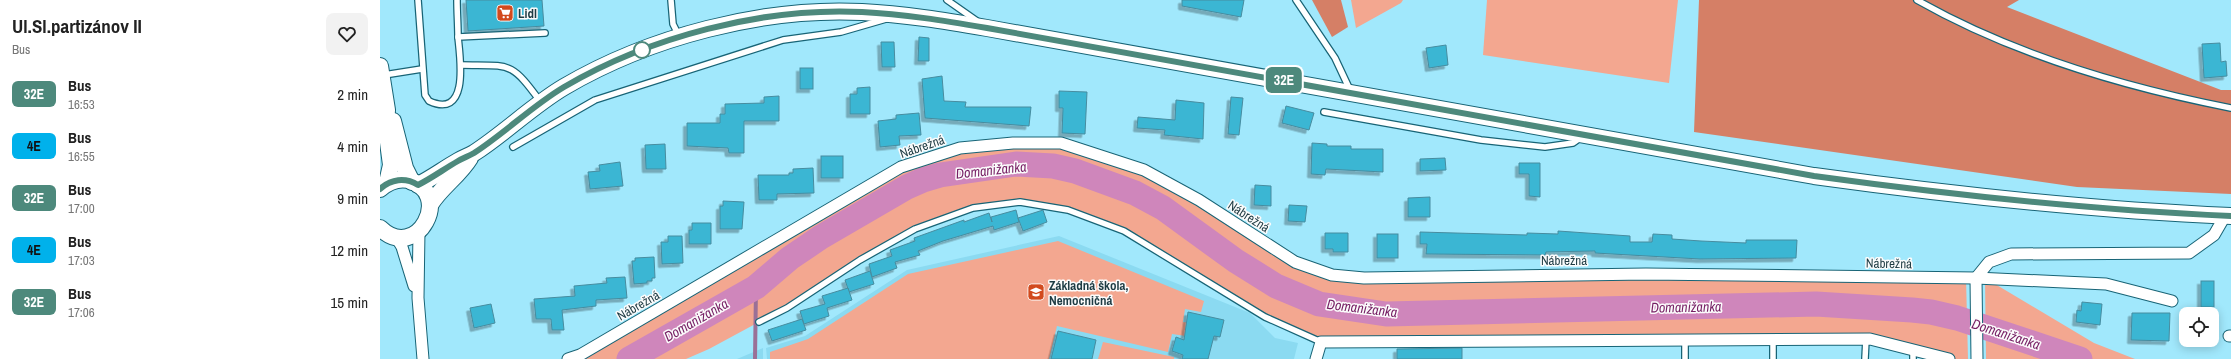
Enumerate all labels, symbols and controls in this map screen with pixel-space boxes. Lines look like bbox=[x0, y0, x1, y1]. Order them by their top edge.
supermarket icon: Lidl bbox=[495, 3, 515, 23]
place label: Lidl bbox=[518, 5, 537, 22]
text: Ul.Sl.partizánov II bbox=[12, 13, 142, 39]
button: heart bbox=[326, 13, 368, 55]
text: Bus bbox=[12, 41, 30, 58]
unlabelled marker bbox=[633, 41, 651, 59]
line badge: 32E bbox=[1261, 67, 1307, 93]
text: 32E bbox=[1274, 71, 1294, 89]
text: Bus bbox=[68, 75, 91, 96]
text: 2 min bbox=[337, 84, 368, 105]
text: 32E bbox=[24, 85, 44, 103]
text: 16:53 bbox=[68, 96, 95, 113]
text: Bus bbox=[68, 127, 91, 148]
street label: Nábrežná bbox=[898, 131, 947, 162]
text: 4 min bbox=[337, 136, 368, 157]
text: 4E bbox=[27, 137, 41, 155]
text: 16:55 bbox=[68, 148, 95, 165]
water label: Domanižanka bbox=[955, 157, 1027, 183]
text: Bus bbox=[68, 179, 91, 200]
text: 9 min bbox=[337, 188, 368, 209]
text: 32E bbox=[24, 189, 44, 207]
street label: Nábrežná bbox=[1225, 197, 1273, 236]
text: 17:00 bbox=[68, 200, 95, 217]
text: Bus bbox=[68, 231, 91, 252]
text: 12 min bbox=[330, 240, 368, 261]
text: 4E bbox=[27, 241, 41, 259]
text: 17:03 bbox=[68, 252, 95, 269]
street label: Nábrežná bbox=[1541, 252, 1587, 269]
street label: Nábrežná bbox=[1866, 255, 1912, 272]
place label: Základná škola, Nemocničná bbox=[1049, 277, 1128, 309]
school or university icon: Základná škola, Nemocničná bbox=[1026, 282, 1046, 302]
text: Bus bbox=[68, 283, 91, 304]
street label: Nábrežná bbox=[614, 286, 663, 324]
text: 15 min bbox=[330, 292, 368, 313]
text: 32E bbox=[24, 293, 44, 311]
water label: Domanižanka bbox=[661, 294, 731, 346]
water label: Domanižanka bbox=[1326, 295, 1398, 321]
water label: Domanižanka bbox=[1650, 297, 1722, 317]
text: 17:06 bbox=[68, 304, 95, 321]
map controls bbox=[2179, 307, 2219, 347]
button: locate bbox=[2179, 307, 2219, 347]
water label: Domanižanka bbox=[1970, 314, 2042, 354]

